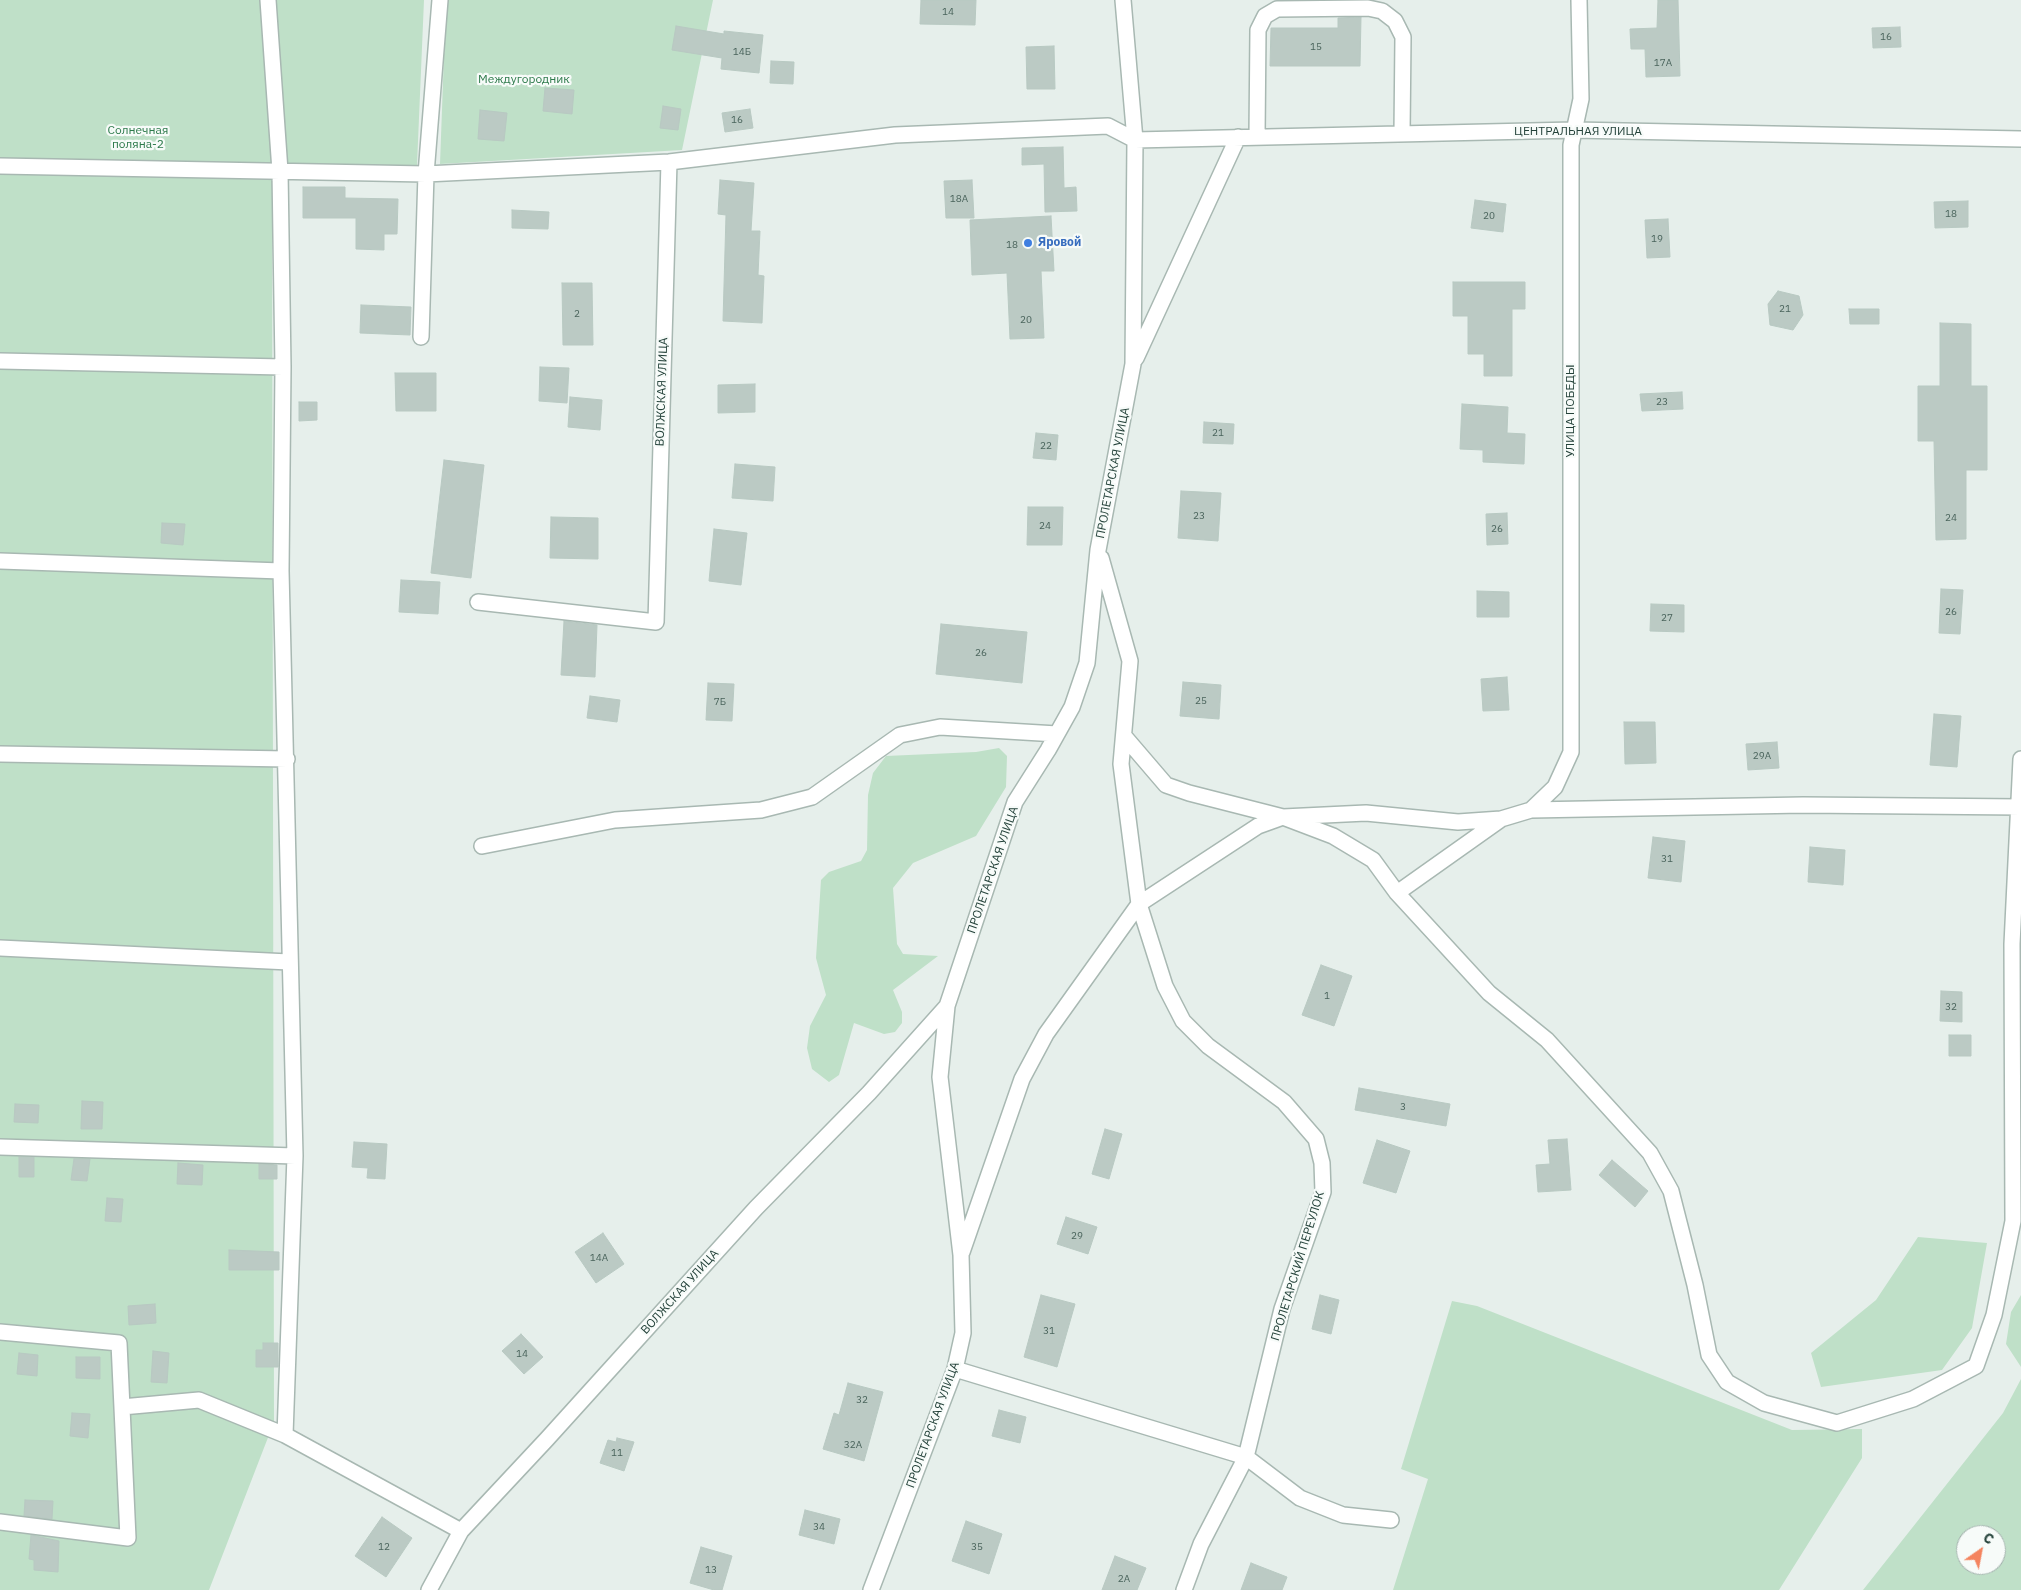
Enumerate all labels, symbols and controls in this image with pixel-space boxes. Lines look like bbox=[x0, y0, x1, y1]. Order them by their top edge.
house number: 14 bbox=[942, 6, 954, 18]
house number: 16 bbox=[1880, 31, 1892, 43]
house number: 15 bbox=[1310, 41, 1322, 53]
house number: 14Б bbox=[733, 46, 751, 58]
house number: 17А bbox=[1654, 57, 1672, 69]
park label: Междугородник bbox=[478, 73, 570, 87]
house number: 16 bbox=[731, 114, 743, 126]
park label: Солнечная поляна-2 bbox=[108, 124, 168, 152]
street label: ЦЕНТРАЛЬНАЯ УЛИЦА bbox=[1514, 125, 1642, 139]
house number: 18А bbox=[950, 193, 968, 205]
house number: 18 bbox=[1945, 208, 1957, 220]
house number: 20 bbox=[1483, 210, 1495, 222]
house number: 19 bbox=[1651, 233, 1663, 245]
place label: Яровой bbox=[1038, 236, 1081, 250]
marker: Яровой bbox=[1022, 237, 1034, 249]
house number: 18 bbox=[1006, 239, 1018, 251]
house number: 21 bbox=[1779, 303, 1791, 315]
house number: 2 bbox=[574, 308, 580, 320]
house number: 20 bbox=[1020, 314, 1032, 326]
street label: ВОЛЖСКАЯ УЛИЦА bbox=[653, 337, 671, 447]
street label: УЛИЦА ПОБЕДЫ bbox=[1564, 364, 1578, 458]
house number: 23 bbox=[1656, 396, 1668, 408]
street label: ПРОЛЕТАРСКАЯ УЛИЦА bbox=[1093, 406, 1133, 540]
house number: 21 bbox=[1212, 427, 1224, 439]
house number: 22 bbox=[1040, 440, 1052, 452]
house number: 23 bbox=[1193, 510, 1205, 522]
house number: 24 bbox=[1945, 512, 1957, 524]
house number: 24 bbox=[1039, 520, 1051, 532]
house number: 26 bbox=[1491, 523, 1503, 535]
house number: 26 bbox=[1945, 606, 1957, 618]
house number: 27 bbox=[1661, 612, 1673, 624]
house number: 26 bbox=[975, 647, 987, 659]
house number: 25 bbox=[1195, 695, 1207, 707]
house number: 7Б bbox=[714, 696, 726, 708]
house number: 29А bbox=[1753, 750, 1771, 762]
street label: ПРОЛЕТАРСКАЯ УЛИЦА bbox=[964, 805, 1022, 935]
house number: 31 bbox=[1661, 853, 1673, 865]
house number: 1 bbox=[1324, 990, 1330, 1002]
house number: 32 bbox=[1945, 1001, 1957, 1013]
house number: 3 bbox=[1400, 1101, 1406, 1113]
street label: ПРОЛЕТАРСКИЙ ПЕРЕУЛОК bbox=[1268, 1189, 1328, 1343]
house number: 29 bbox=[1071, 1230, 1083, 1242]
street label: ВОЛЖСКАЯ УЛИЦА bbox=[638, 1247, 722, 1337]
house number: 14А bbox=[590, 1252, 608, 1264]
house number: 31 bbox=[1043, 1325, 1055, 1337]
house number: 14 bbox=[516, 1348, 528, 1360]
street label: ПРОЛЕТАРСКАЯ УЛИЦА bbox=[903, 1360, 963, 1490]
house number: 32 bbox=[856, 1394, 868, 1406]
house number: 32А bbox=[844, 1439, 862, 1451]
house number: 11 bbox=[611, 1447, 623, 1459]
house number: 34 bbox=[813, 1521, 825, 1533]
north arrow bbox=[1956, 1525, 2006, 1575]
text: С bbox=[1980, 1528, 1997, 1548]
house number: 12 bbox=[378, 1541, 390, 1553]
house number: 35 bbox=[971, 1541, 983, 1553]
house number: 13 bbox=[705, 1564, 717, 1576]
house number: 2А bbox=[1118, 1573, 1130, 1585]

